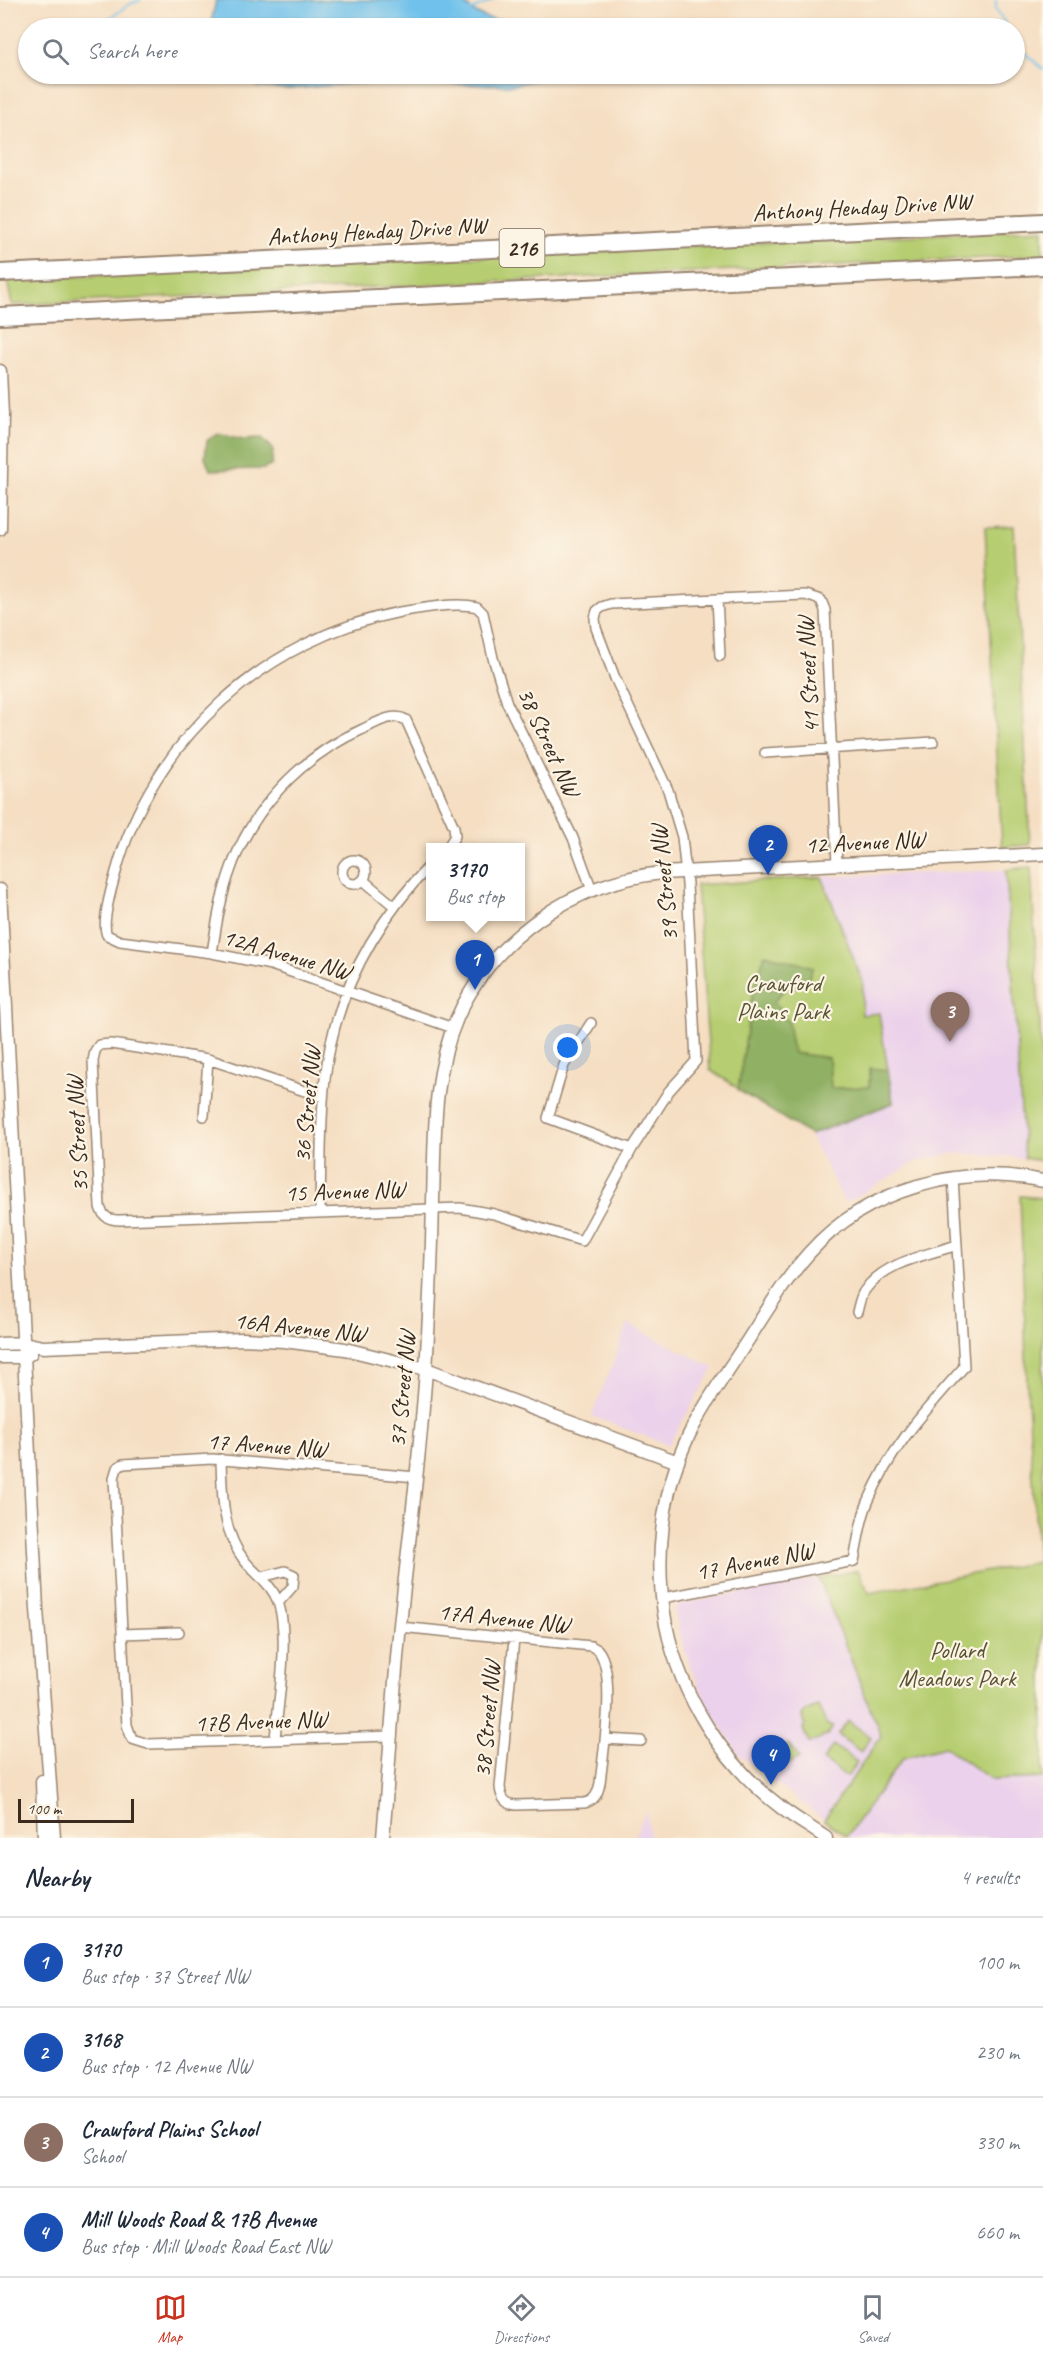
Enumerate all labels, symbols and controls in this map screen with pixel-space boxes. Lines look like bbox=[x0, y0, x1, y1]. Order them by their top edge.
search box bbox=[18, 18, 1025, 84]
icon: search bbox=[39, 35, 72, 68]
text: Search here bbox=[87, 37, 177, 65]
street label: Anthony Henday Drive NW bbox=[752, 186, 975, 228]
street label: Anthony Henday Drive NW bbox=[267, 210, 490, 252]
road number: 216 bbox=[500, 229, 544, 267]
street label: 41 Street NW bbox=[790, 613, 826, 734]
street label: 38 Street NW bbox=[511, 683, 588, 804]
street label: 39 Street NW bbox=[643, 820, 685, 943]
street label: 12 Avenue NW bbox=[804, 824, 928, 860]
pin: 2 bbox=[748, 826, 788, 875]
popup bbox=[426, 843, 525, 921]
text: 3170 bbox=[447, 856, 486, 884]
text: Bus stop bbox=[447, 884, 504, 909]
street label: 12A Avenue NW bbox=[219, 921, 357, 987]
pin: 1 bbox=[456, 940, 494, 990]
park label: Crawford Plains Park bbox=[737, 968, 832, 1026]
pin: 3 bbox=[930, 992, 970, 1042]
your location bbox=[553, 1033, 582, 1062]
street label: 36 Street NW bbox=[287, 1042, 327, 1164]
street label: 35 Street NW bbox=[59, 1072, 95, 1193]
street label: 15 Avenue NW bbox=[284, 1174, 408, 1208]
street label: 16A Avenue NW bbox=[233, 1305, 370, 1349]
street label: 37 Street NW bbox=[382, 1327, 422, 1449]
street label: 17 Avenue NW bbox=[206, 1426, 331, 1464]
street label: 17 Avenue NW bbox=[693, 1534, 819, 1587]
street label: 17A Avenue NW bbox=[437, 1596, 574, 1640]
park label: Pollard Meadows Park bbox=[898, 1635, 1018, 1693]
street label: 38 Street NW bbox=[467, 1657, 507, 1779]
street label: 17B Avenue NW bbox=[194, 1704, 330, 1738]
pin: 4 bbox=[752, 1736, 790, 1785]
scale bar bbox=[18, 1796, 134, 1824]
text: 100 m bbox=[27, 1799, 61, 1819]
text: Nearby bbox=[24, 1861, 89, 1894]
text: 4 results bbox=[960, 1865, 1019, 1890]
text: 3170 bbox=[81, 1936, 121, 1964]
text: 1 bbox=[39, 1950, 48, 1975]
text: 100 m bbox=[976, 1950, 1019, 1975]
text: Bus stop · 37 Street NW bbox=[81, 1964, 250, 1989]
text: 3168 bbox=[81, 2026, 121, 2054]
text: 2 bbox=[39, 2040, 48, 2065]
text: 230 m bbox=[976, 2040, 1019, 2065]
text: Bus stop · 12 Avenue NW bbox=[81, 2054, 252, 2079]
text: Crawford Plains School bbox=[81, 2116, 258, 2144]
text: 3 bbox=[39, 2130, 48, 2155]
text: 330 m bbox=[976, 2130, 1019, 2155]
text: School bbox=[81, 2144, 124, 2169]
text: Mill Woods Road & 17B Avenue bbox=[81, 2206, 316, 2234]
text: 4 bbox=[39, 2220, 48, 2245]
text: 660 m bbox=[976, 2220, 1019, 2245]
text: Bus stop · Mill Woods Road East NW bbox=[81, 2234, 331, 2259]
tab: Map bbox=[154, 2291, 187, 2347]
tab: Directions bbox=[494, 2291, 549, 2347]
tab: Saved bbox=[856, 2291, 889, 2347]

